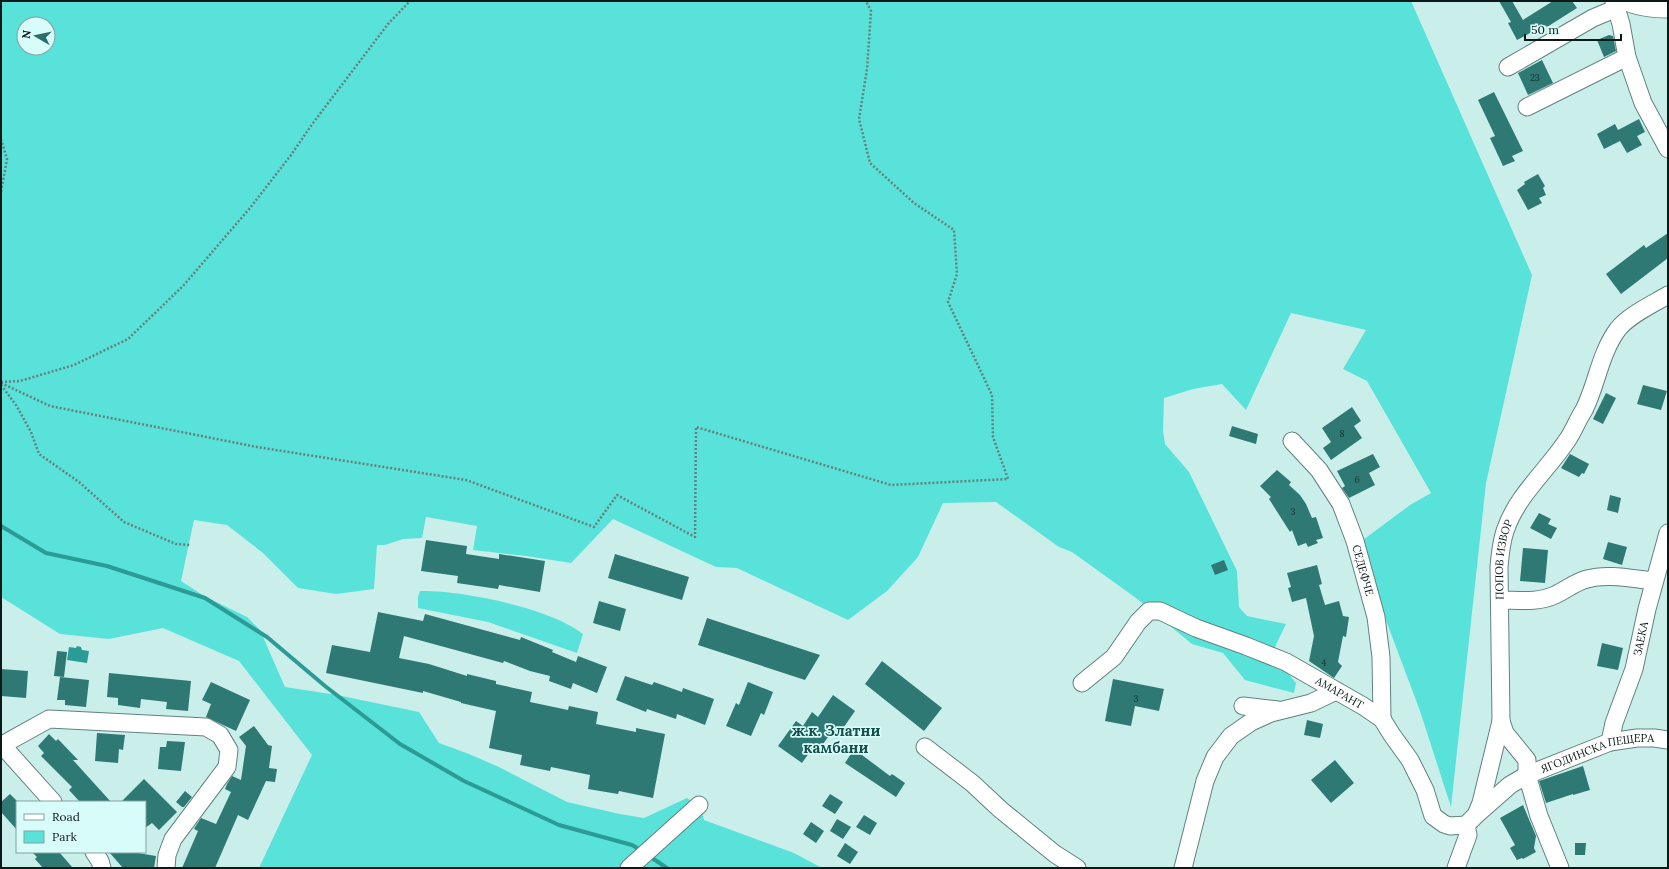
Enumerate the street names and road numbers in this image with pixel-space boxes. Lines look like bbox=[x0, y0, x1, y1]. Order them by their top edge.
street label: ПОПОВ ИЗВОР bbox=[1492, 517, 1516, 600]
street label: СЕДЕФЧЕ bbox=[1349, 543, 1377, 598]
street label: ЗАЕКА bbox=[1630, 619, 1651, 657]
street label: АМАРАНТ bbox=[1312, 673, 1366, 712]
street label: ЯГОДИНСКА ПЕЩЕРА bbox=[1538, 731, 1655, 776]

